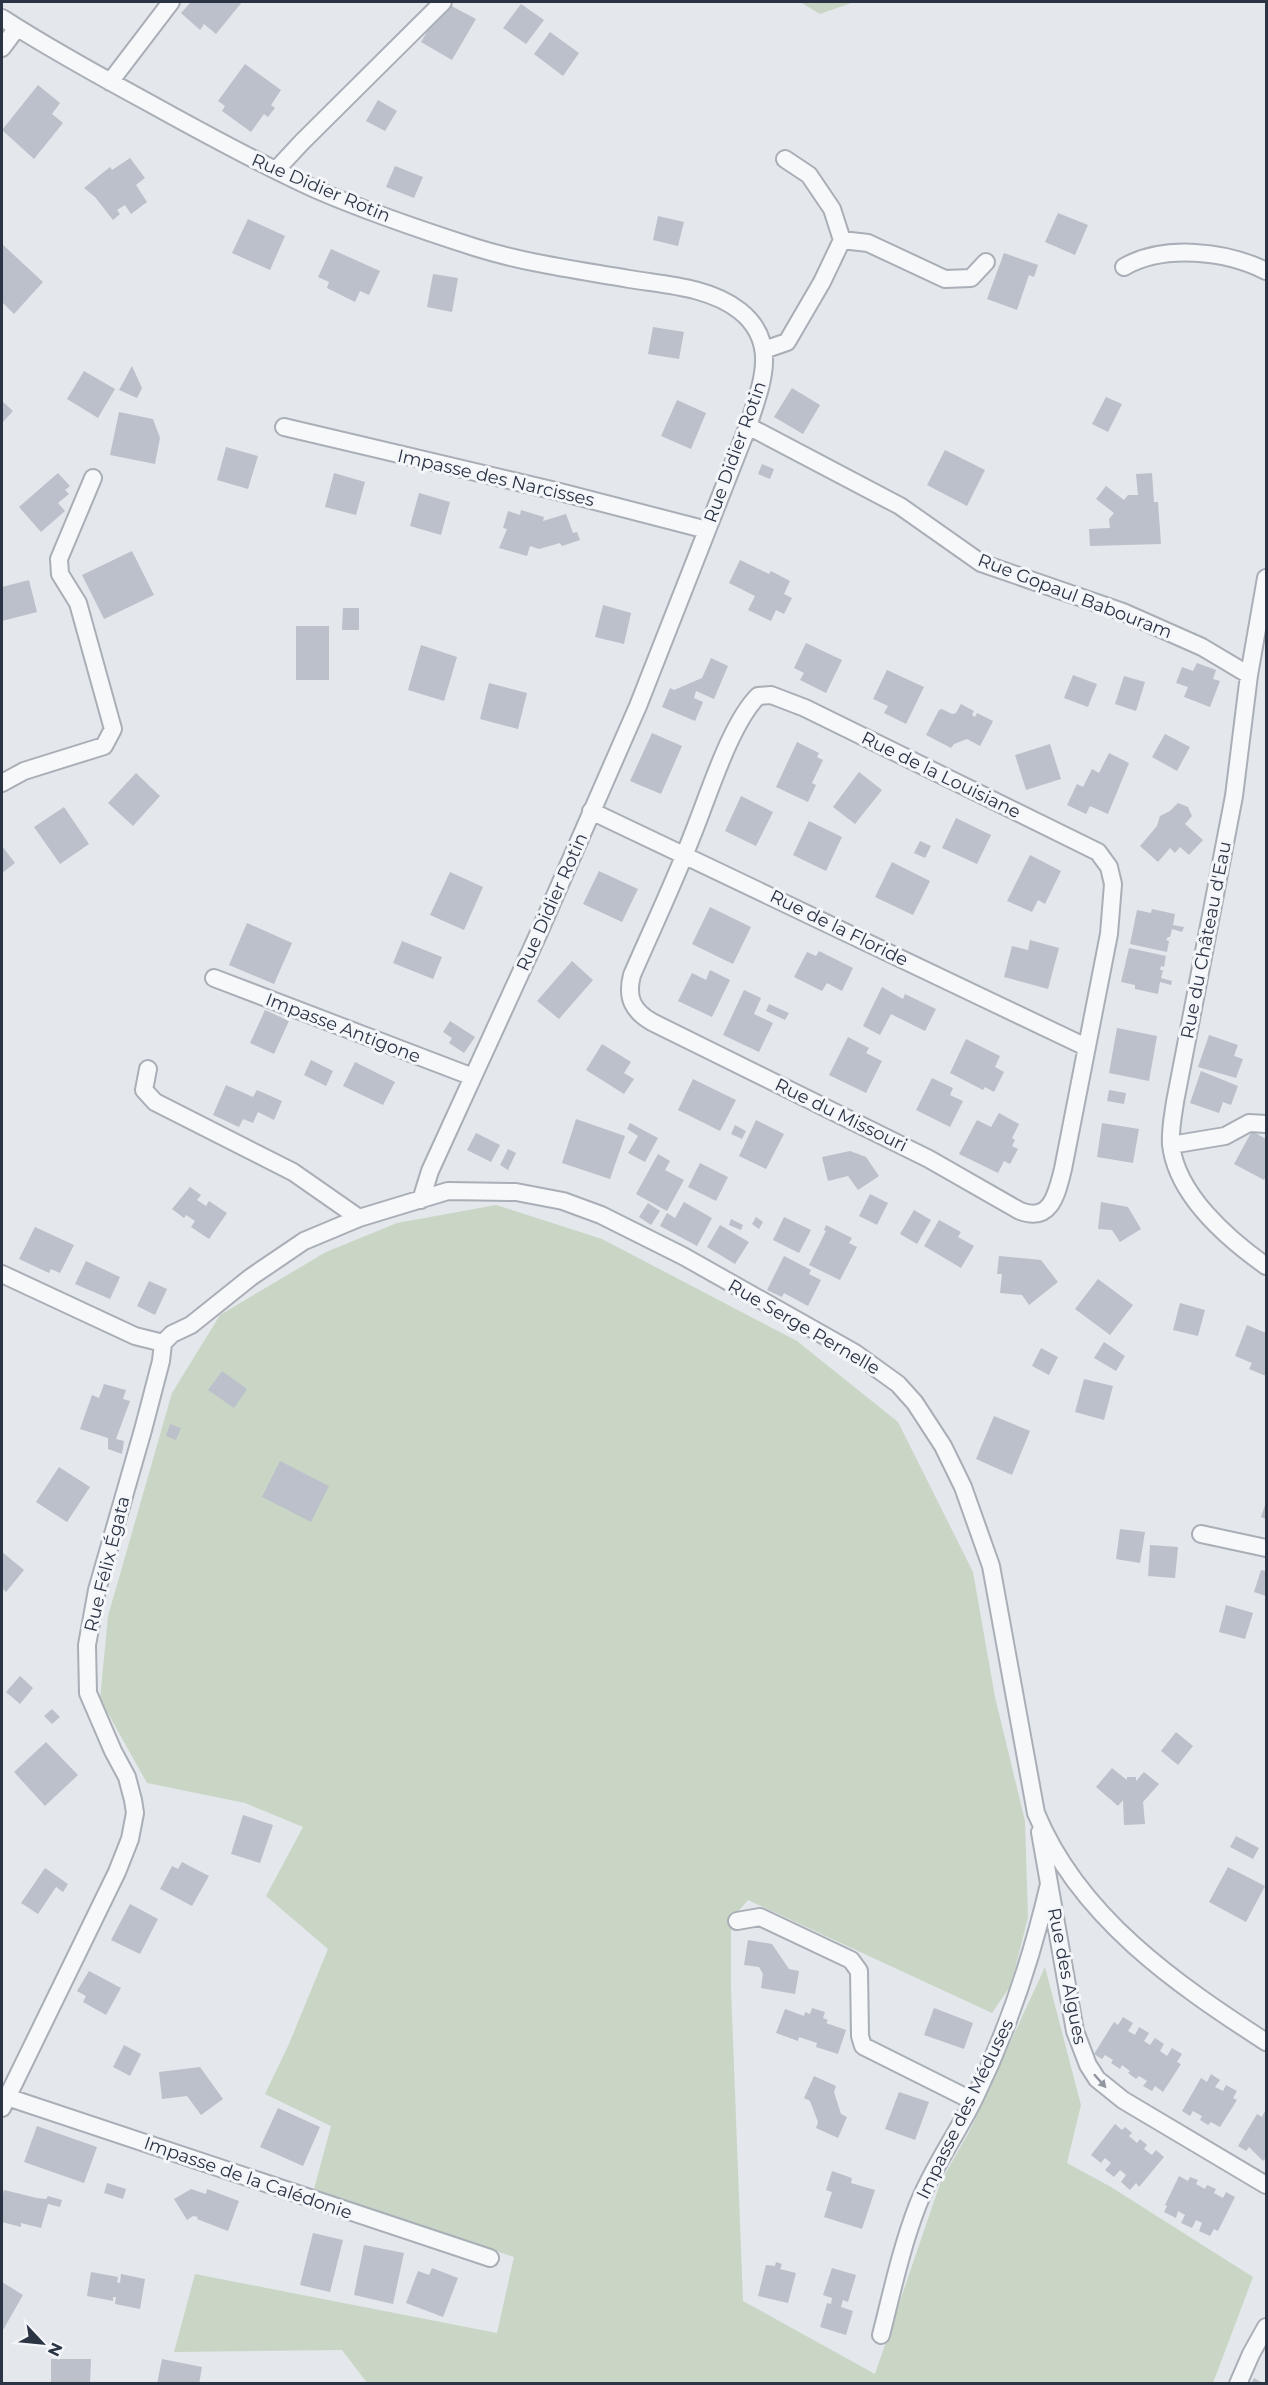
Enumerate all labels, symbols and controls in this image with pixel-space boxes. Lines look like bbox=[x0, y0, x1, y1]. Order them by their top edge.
street label: Rue Didier Rotin bbox=[248, 149, 394, 227]
street label: Rue Didier Rotin bbox=[699, 378, 771, 526]
street label: Impasse des Narcisses bbox=[395, 445, 597, 511]
street label: Rue Gopaul Babouram bbox=[975, 549, 1175, 643]
street label: Rue de la Louisiane bbox=[858, 727, 1024, 823]
street label: Rue Didier Rotin bbox=[512, 830, 592, 974]
street label: Rue du Château d'Eau bbox=[1176, 839, 1236, 1041]
street label: Rue de la Floride bbox=[766, 885, 912, 971]
street label: Impasse Antigone bbox=[262, 988, 424, 1068]
street label: Rue du Missouri bbox=[771, 1073, 911, 1157]
street label: Rue Serge Pernelle bbox=[724, 1275, 884, 1380]
street label: Rue Félix Égata bbox=[80, 1494, 134, 1634]
street label: Rue des Algues bbox=[1043, 1906, 1091, 2047]
street label: Impasse des Méduses bbox=[912, 2015, 1018, 2203]
one-way arrow bbox=[1093, 2073, 1107, 2088]
street label: Impasse de la Calédonie bbox=[141, 2132, 355, 2224]
north arrow bbox=[12, 2313, 72, 2373]
text: N bbox=[44, 2339, 66, 2359]

